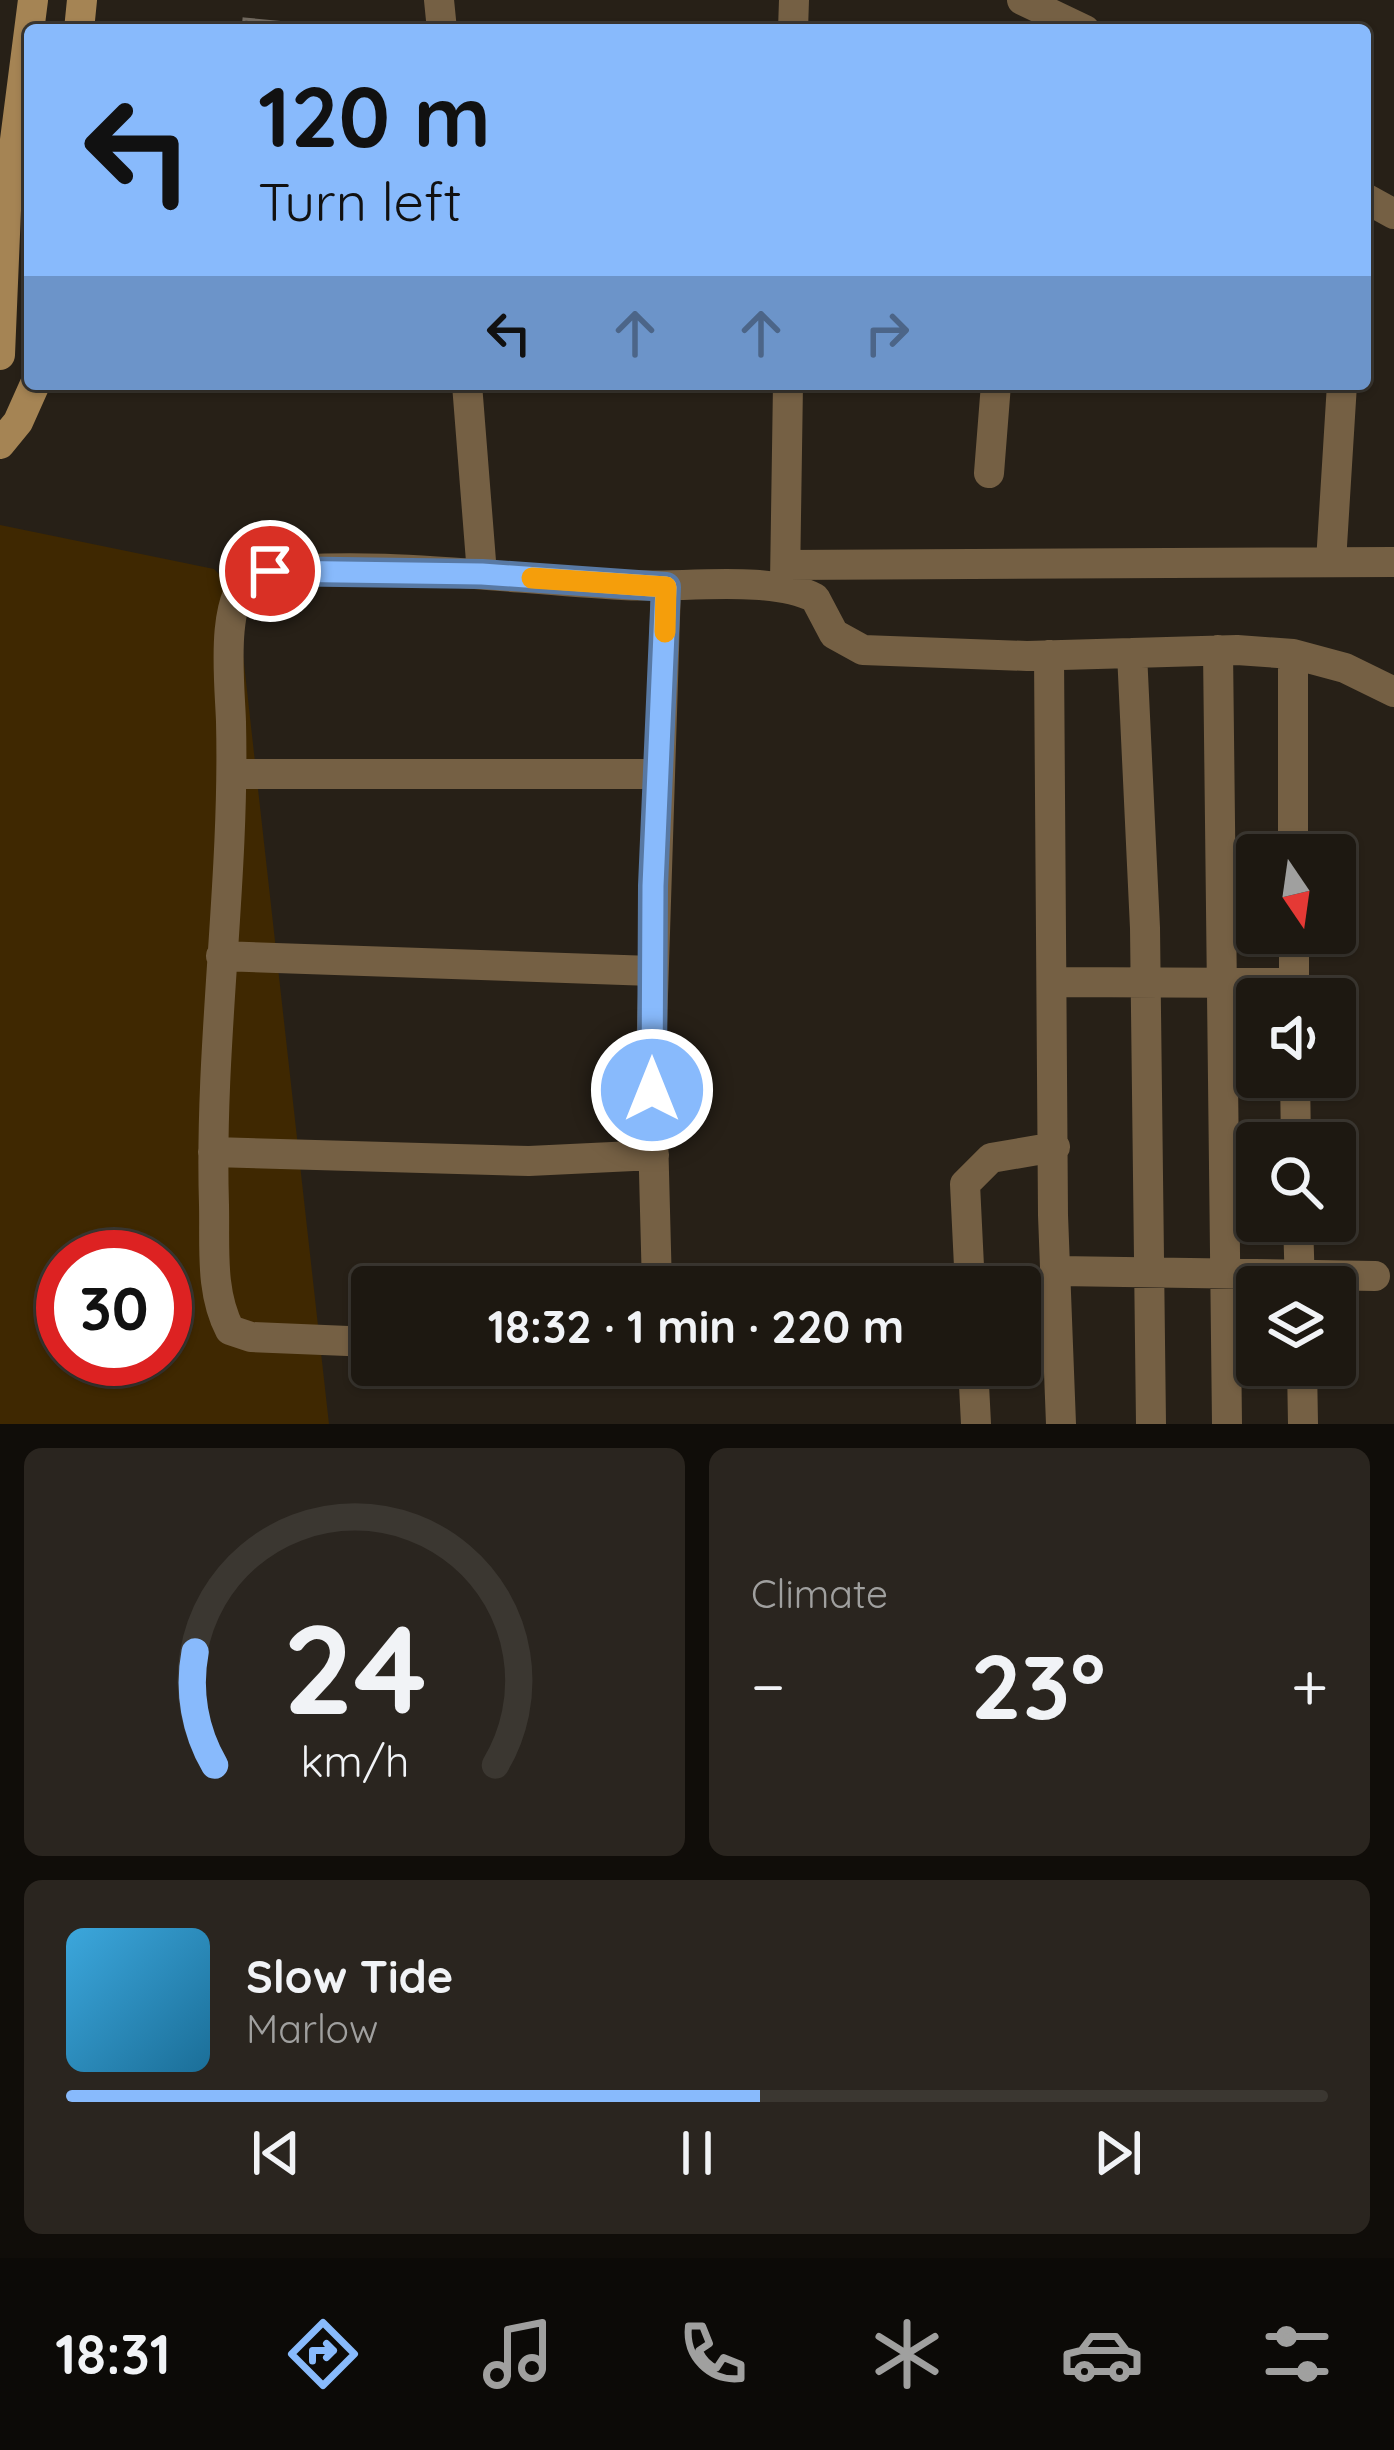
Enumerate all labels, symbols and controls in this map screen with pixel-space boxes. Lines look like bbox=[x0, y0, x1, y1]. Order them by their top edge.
text: 120 m bbox=[258, 63, 491, 168]
icon: left bbox=[60, 72, 216, 228]
text: Turn left bbox=[258, 167, 462, 235]
icon: left bbox=[476, 300, 542, 366]
icon: ahead bbox=[602, 300, 668, 366]
icon: ahead bbox=[728, 300, 794, 366]
icon: right bbox=[854, 300, 920, 366]
pin bbox=[219, 520, 321, 622]
icon: arrive bbox=[237, 538, 303, 604]
north arrow bbox=[1236, 834, 1356, 954]
map controls bbox=[1236, 834, 1356, 1386]
button: sound bbox=[1236, 978, 1356, 1098]
position arrow bbox=[589, 1027, 715, 1153]
button: search bbox=[1236, 1122, 1356, 1242]
speed limit sign: 30 bbox=[36, 1230, 192, 1386]
button: layers bbox=[1236, 1266, 1356, 1386]
text: 18:32 · 1 min · 220 m bbox=[488, 1298, 904, 1354]
text: Climate bbox=[751, 1569, 888, 1618]
text: 24 bbox=[282, 1589, 427, 1745]
text: 23° bbox=[971, 1629, 1106, 1742]
text: − bbox=[751, 1644, 785, 1727]
text: + bbox=[1291, 1644, 1328, 1727]
text: km/h bbox=[300, 1734, 409, 1788]
text: Slow Tide bbox=[246, 1948, 453, 2004]
text: Marlow bbox=[246, 2004, 378, 2053]
icon: previous bbox=[243, 2120, 309, 2186]
icon: pause bbox=[664, 2120, 730, 2186]
icon: next bbox=[1085, 2120, 1151, 2186]
icon: directions bbox=[281, 2312, 365, 2396]
icon: music bbox=[476, 2312, 560, 2396]
icon: phone bbox=[671, 2312, 755, 2396]
icon: climate bbox=[865, 2312, 949, 2396]
icon: car bbox=[1060, 2312, 1144, 2396]
icon: filters bbox=[1255, 2312, 1339, 2396]
text: 18:31 bbox=[55, 2320, 171, 2388]

